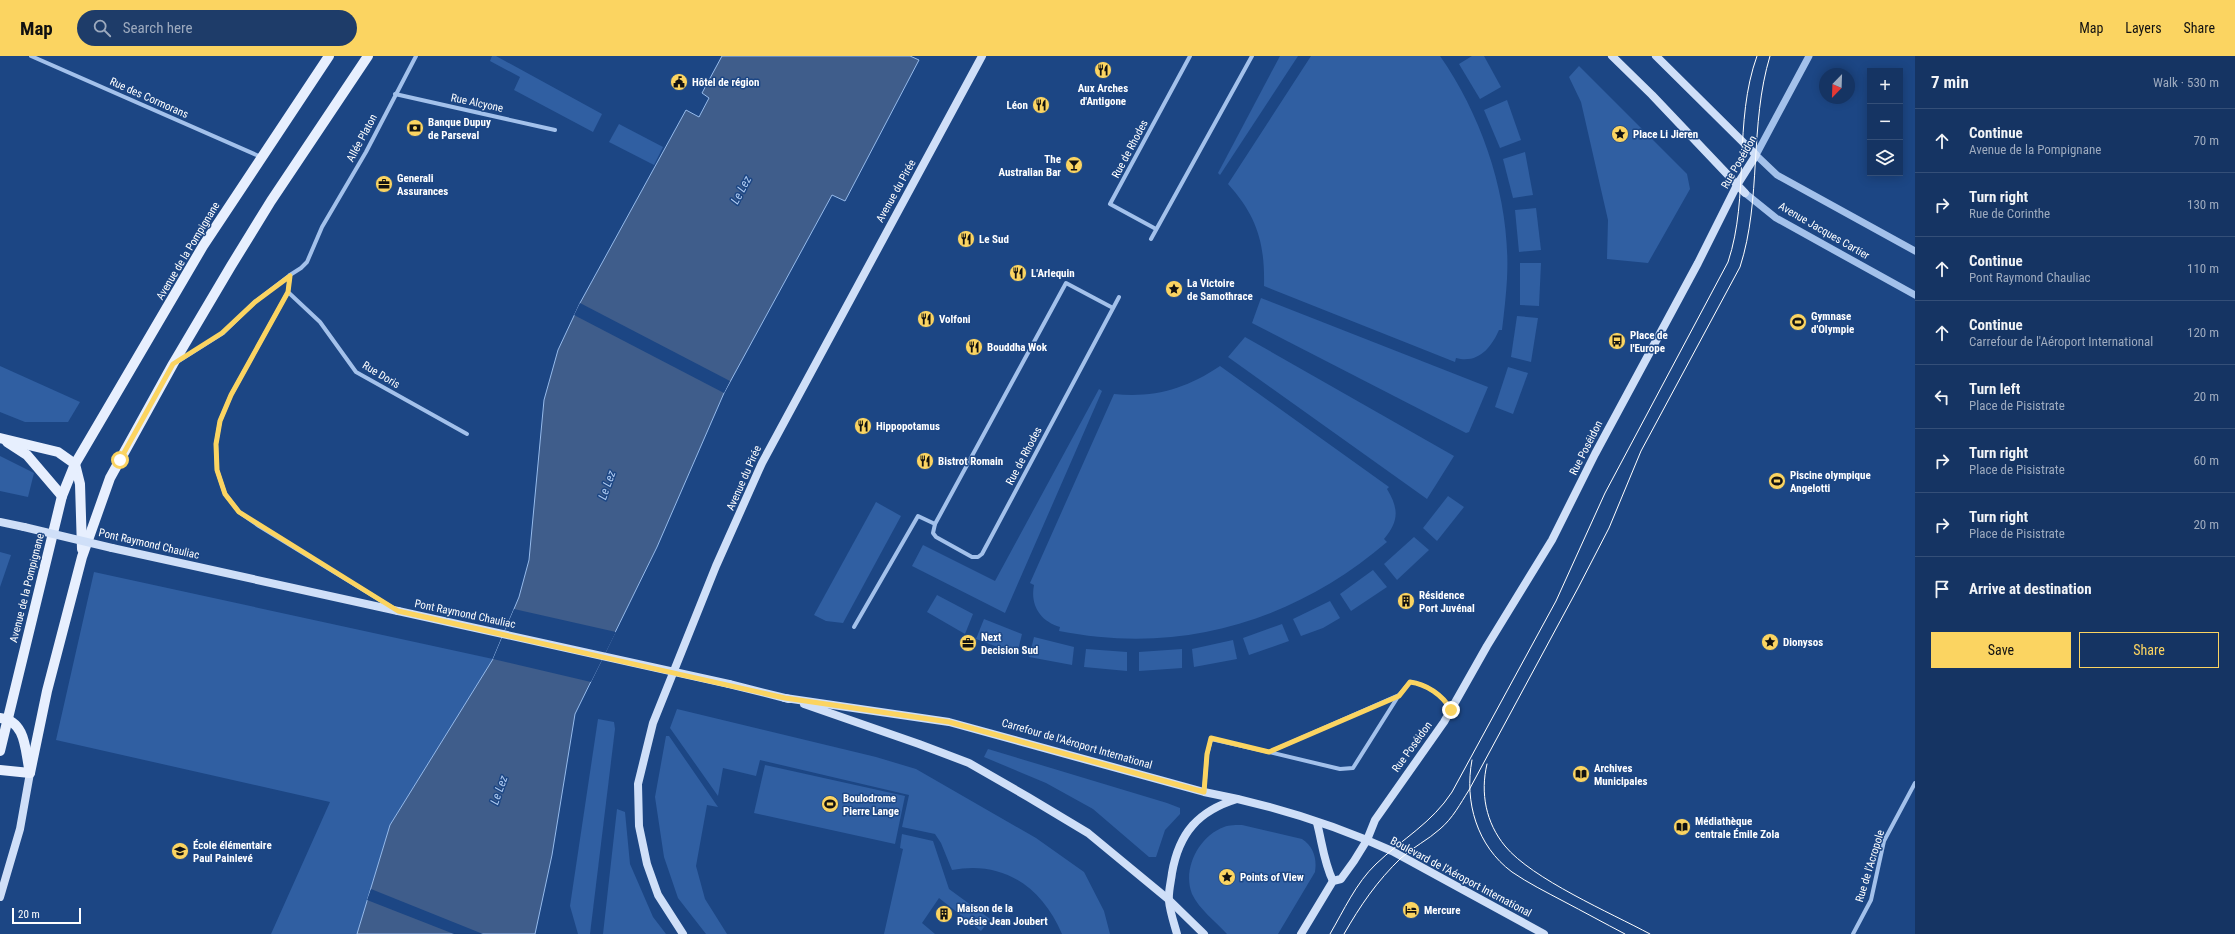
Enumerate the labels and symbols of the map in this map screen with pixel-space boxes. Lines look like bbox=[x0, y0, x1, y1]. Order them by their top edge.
restaurant icon: Aux Arches d'Antigone bbox=[1093, 60, 1113, 80]
north arrow bbox=[1819, 68, 1855, 104]
public building icon: Hôtel de région bbox=[669, 72, 689, 92]
street label: Rue des Cormorans bbox=[108, 75, 190, 121]
place label: Hôtel de région bbox=[692, 76, 759, 89]
place label: Aux Arches d'Antigone bbox=[1078, 82, 1128, 108]
street label: Rue Alcyone bbox=[450, 91, 504, 115]
restaurant icon: Léon bbox=[1031, 95, 1051, 115]
place label: Léon bbox=[1007, 99, 1028, 112]
street label: Allée Platon bbox=[344, 112, 380, 164]
place label: Banque Dupuy de Parseval bbox=[428, 116, 491, 142]
bank icon: Banque Dupuy de Parseval bbox=[405, 118, 425, 138]
street label: Rue de Rhodes bbox=[1109, 118, 1151, 180]
place icon: Place Li Jieren bbox=[1610, 124, 1630, 144]
place label: Place Li Jieren bbox=[1633, 128, 1698, 141]
street label: Rue Poséidon bbox=[1719, 133, 1759, 191]
place label: The Australian Bar bbox=[998, 153, 1061, 179]
bar icon: The Australian Bar bbox=[1064, 155, 1084, 175]
street label: Avenue du Pirée bbox=[873, 157, 919, 225]
place label: Generali Assurances bbox=[397, 172, 448, 198]
water label: Le Lez bbox=[728, 173, 755, 206]
office icon: Generali Assurances bbox=[374, 174, 394, 194]
street label: Avenue de la Pompignane bbox=[154, 200, 222, 302]
street label: Avenue Jacques Cartier bbox=[1776, 200, 1872, 263]
restaurant icon: Le Sud bbox=[956, 229, 976, 249]
place label: Le Sud bbox=[979, 233, 1009, 246]
restaurant icon: L'Arlequin bbox=[1008, 263, 1028, 283]
place label: L'Arlequin bbox=[1031, 267, 1075, 280]
place label: La Victoire de Samothrace bbox=[1187, 277, 1253, 303]
place icon: La Victoire de Samothrace bbox=[1164, 279, 1184, 299]
restaurant icon: Volfoni bbox=[916, 309, 936, 329]
place label: Gymnase d'Olympie bbox=[1811, 310, 1854, 336]
sports icon: Gymnase d'Olympie bbox=[1788, 312, 1808, 332]
place label: Volfoni bbox=[939, 313, 971, 326]
place label: Place de l'Europe bbox=[1630, 329, 1668, 355]
bus stop icon: Place de l'Europe bbox=[1607, 331, 1627, 351]
restaurant icon: Bouddha Wok bbox=[964, 337, 984, 357]
place label: Bouddha Wok bbox=[987, 341, 1048, 354]
street label: Rue Doris bbox=[360, 359, 402, 391]
restaurant icon: Hippopotamus bbox=[853, 416, 873, 436]
street label: Rue Poséidon bbox=[1567, 419, 1605, 477]
place label: Hippopotamus bbox=[876, 420, 940, 433]
street label: Rue de Rhodes bbox=[1003, 425, 1045, 487]
street label: Avenue du Pirée bbox=[724, 444, 764, 512]
route start bbox=[111, 451, 129, 469]
restaurant icon: Bistrot Romain bbox=[915, 451, 935, 471]
place label: Bistrot Romain bbox=[938, 455, 1003, 468]
water label: Le Lez bbox=[595, 468, 619, 501]
place label: Piscine olympique Angelotti bbox=[1790, 469, 1871, 495]
sports icon: Piscine olympique Angelotti bbox=[1767, 471, 1787, 491]
street label: Pont Raymond Chauliac bbox=[97, 526, 201, 562]
street label: Avenue de la Pompignane bbox=[7, 532, 47, 644]
place label: Résidence Port Juvénal bbox=[1419, 589, 1475, 615]
building icon: Résidence Port Juvénal bbox=[1396, 591, 1416, 611]
street label: Pont Raymond Chauliac bbox=[413, 597, 517, 631]
place label: Next Decision Sud bbox=[981, 631, 1038, 657]
place icon: Dionysos bbox=[1760, 632, 1780, 652]
office icon: Next Decision Sud bbox=[958, 633, 978, 653]
place label: Dionysos bbox=[1783, 636, 1823, 649]
route end bbox=[1442, 701, 1460, 719]
street label: Carrefour de l'Aéroport International bbox=[1000, 716, 1154, 772]
street label: Rue Poséidon bbox=[1389, 719, 1435, 775]
place label: Archives Municipales bbox=[1594, 762, 1647, 788]
library icon: Archives Municipales bbox=[1571, 764, 1591, 784]
water label: Le Lez bbox=[487, 773, 511, 806]
place label: Boulodrome Pierre Lange bbox=[843, 792, 899, 818]
sports icon: Boulodrome Pierre Lange bbox=[820, 794, 840, 814]
place label: Médiathèque centrale Émile Zola bbox=[1695, 815, 1779, 841]
library icon: Médiathèque centrale Émile Zola bbox=[1672, 817, 1692, 837]
street label: Rue de l'Acropole bbox=[1853, 828, 1887, 904]
street label: Boulevard de l'Aéroport International bbox=[1388, 834, 1534, 920]
place label: École élémentaire Paul Painlevé bbox=[193, 839, 272, 865]
school or university icon: École élémentaire Paul Painlevé bbox=[170, 841, 190, 861]
place icon: Points of View bbox=[1217, 867, 1237, 887]
place label: Points of View bbox=[1240, 871, 1304, 884]
hotel icon: Mercure bbox=[1401, 900, 1421, 920]
place label: Maison de la Poésie Jean Joubert bbox=[957, 902, 1048, 928]
building icon: Maison de la Poésie Jean Joubert bbox=[934, 904, 954, 924]
place label: Mercure bbox=[1424, 904, 1460, 917]
scale bar bbox=[12, 906, 81, 925]

